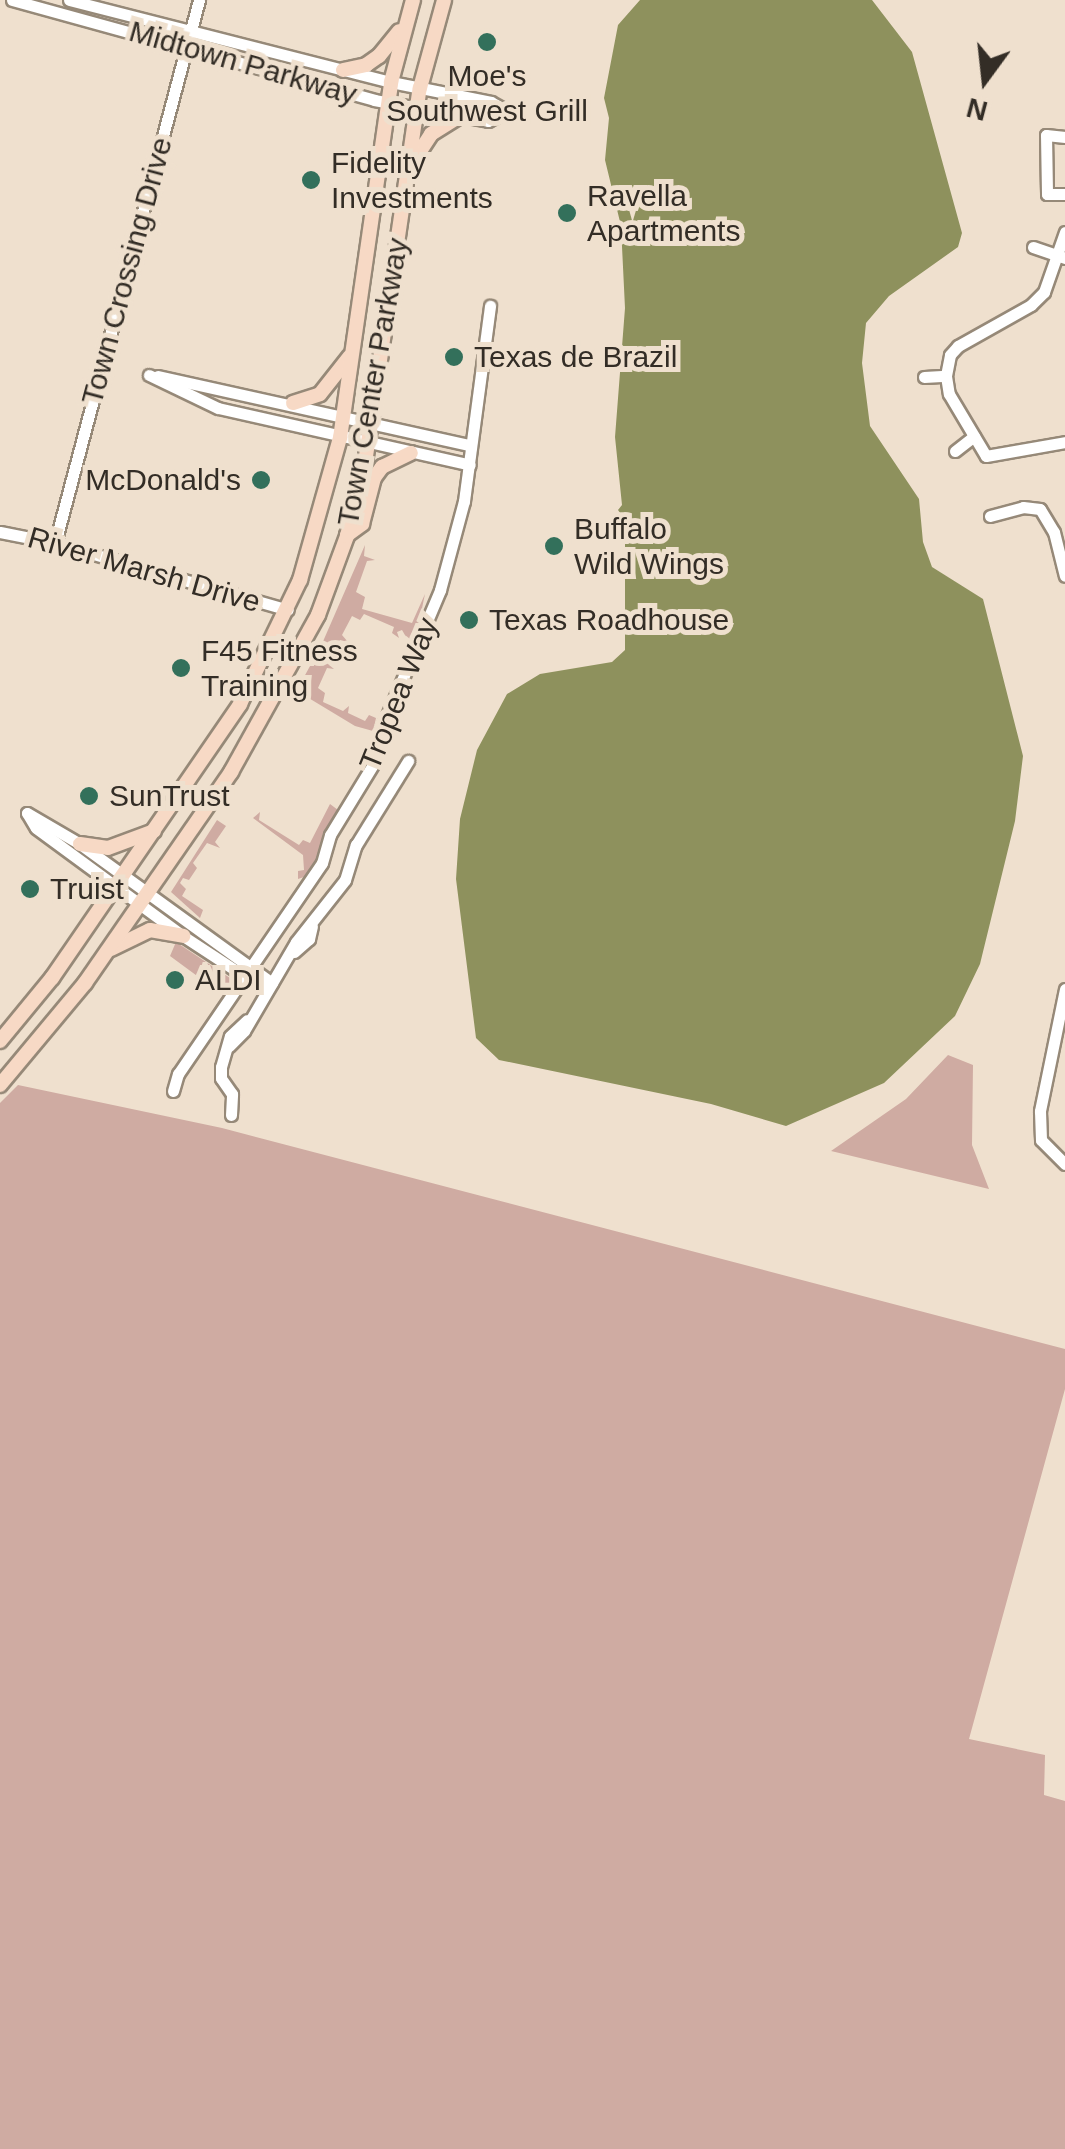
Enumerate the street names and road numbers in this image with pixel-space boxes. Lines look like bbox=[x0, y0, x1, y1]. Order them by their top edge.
street label: Midtown Parkway bbox=[125, 13, 361, 113]
street label: Town Crossing Drive bbox=[74, 133, 180, 409]
street label: Town Center Parkway bbox=[330, 235, 416, 529]
street label: River Marsh Drive bbox=[24, 520, 264, 620]
street label: Tropea Way bbox=[352, 613, 446, 775]

